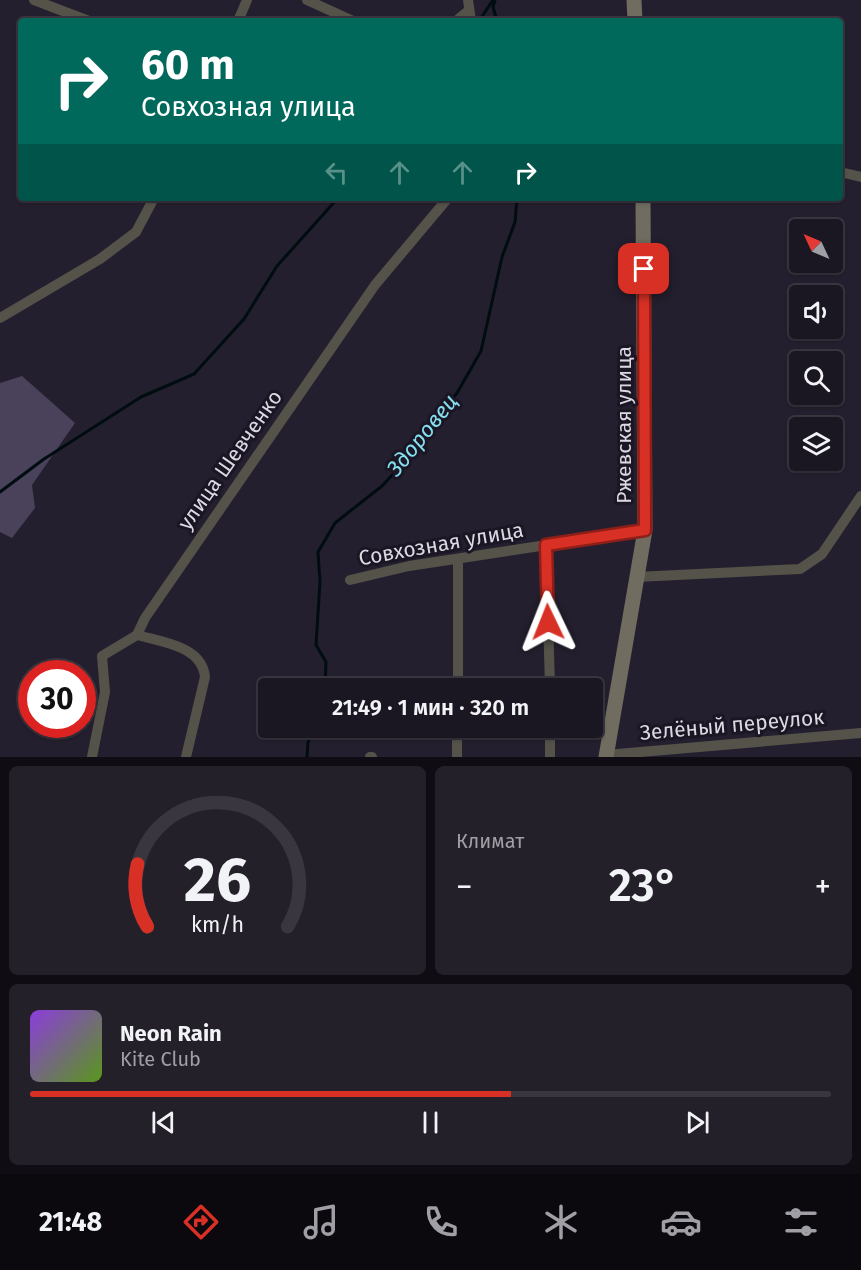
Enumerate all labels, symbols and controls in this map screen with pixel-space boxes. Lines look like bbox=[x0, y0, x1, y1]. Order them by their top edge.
text: 60 m bbox=[141, 40, 235, 90]
icon: right bbox=[42, 42, 120, 120]
text: Совхозная улица bbox=[141, 91, 356, 123]
icon: left bbox=[320, 156, 353, 189]
icon: ahead bbox=[383, 156, 416, 189]
icon: ahead bbox=[446, 156, 479, 189]
icon: right bbox=[509, 156, 542, 189]
north arrow bbox=[789, 219, 843, 273]
map controls bbox=[789, 219, 843, 471]
pin bbox=[618, 243, 669, 294]
icon: arrive bbox=[627, 252, 660, 285]
button: sound bbox=[789, 285, 843, 339]
street label: Ржевская улица bbox=[611, 346, 637, 504]
button: search bbox=[789, 351, 843, 405]
street label: улица Шевченко bbox=[172, 385, 288, 535]
water label: Здоровец bbox=[380, 388, 463, 482]
button: layers bbox=[789, 417, 843, 471]
street label: Совхозная улица bbox=[357, 517, 525, 571]
position arrow bbox=[516, 590, 580, 654]
speed limit sign: 30 bbox=[18, 660, 96, 738]
text: 21:49 · 1 мин · 320 m bbox=[332, 694, 529, 721]
street label: Зелёный переулок bbox=[639, 704, 825, 746]
text: Климат bbox=[456, 829, 524, 853]
text: 26 bbox=[184, 843, 251, 918]
text: 23° bbox=[609, 859, 678, 913]
text: − bbox=[456, 867, 473, 907]
text: + bbox=[815, 867, 831, 907]
text: km/h bbox=[191, 913, 244, 939]
text: Neon Rain bbox=[120, 1020, 222, 1047]
text: Kite Club bbox=[120, 1047, 201, 1071]
icon: previous bbox=[147, 1106, 180, 1139]
icon: pause bbox=[414, 1106, 447, 1139]
icon: next bbox=[681, 1106, 714, 1139]
icon: directions bbox=[180, 1201, 222, 1243]
icon: music bbox=[300, 1201, 342, 1243]
icon: phone bbox=[420, 1201, 462, 1243]
icon: climate bbox=[540, 1201, 582, 1243]
icon: car bbox=[660, 1201, 702, 1243]
icon: filters bbox=[780, 1201, 822, 1243]
text: 21:48 bbox=[39, 1206, 102, 1238]

